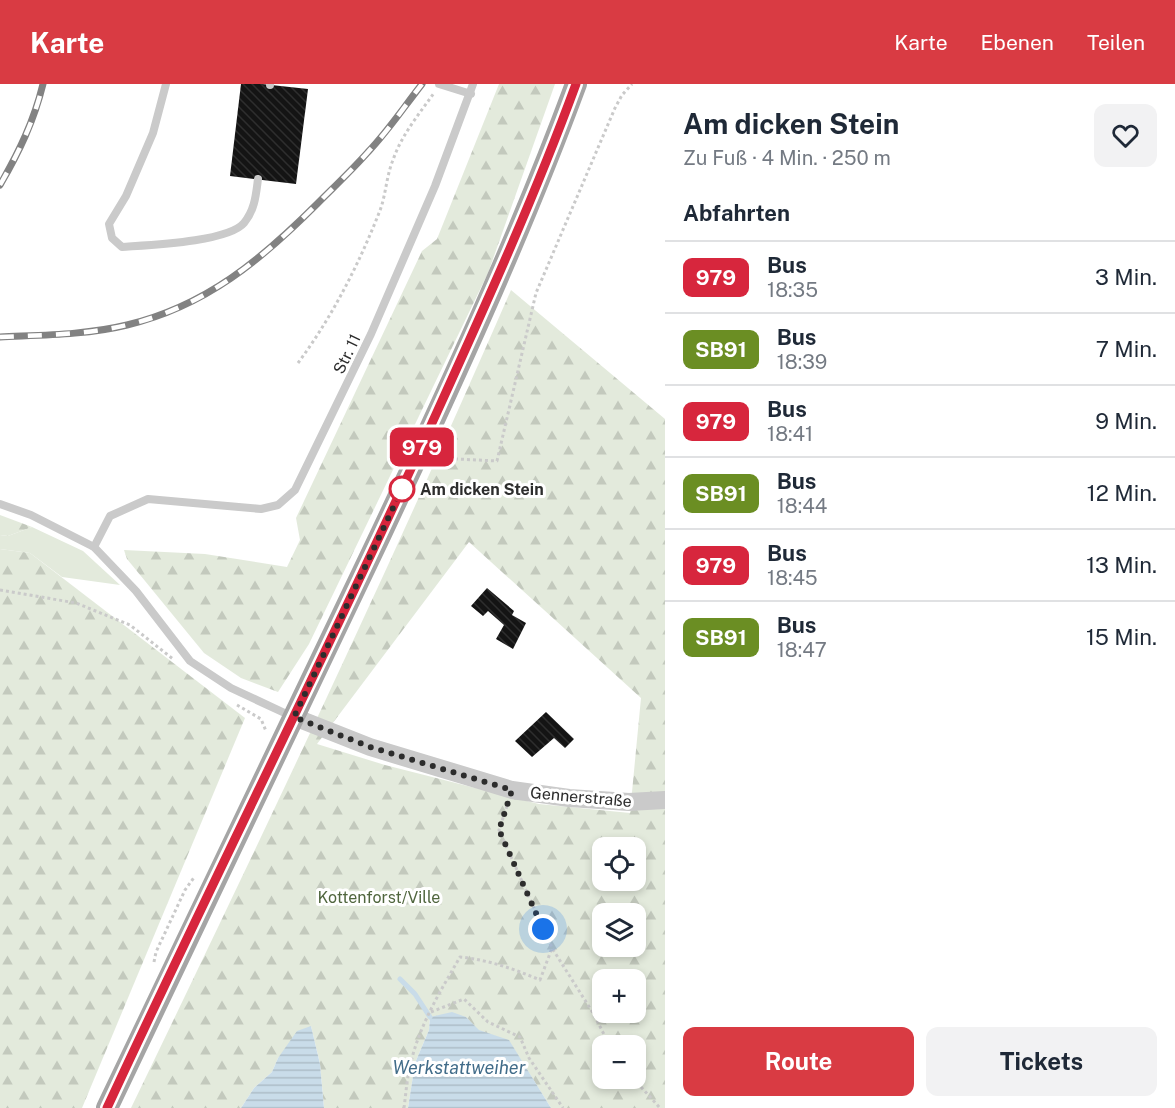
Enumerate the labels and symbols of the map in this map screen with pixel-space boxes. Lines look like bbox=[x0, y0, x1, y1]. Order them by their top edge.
street label: Str. 11 bbox=[329, 331, 365, 377]
line badge: 979 bbox=[388, 428, 456, 466]
marker: Am dicken Stein bbox=[389, 476, 415, 502]
place label: Am dicken Stein bbox=[420, 480, 544, 499]
street label: Gennerstraße bbox=[529, 783, 633, 811]
park label: Kottenforst/Ville bbox=[318, 888, 440, 907]
your location bbox=[528, 914, 558, 944]
water label: Werkstattweiher bbox=[393, 1057, 526, 1078]

